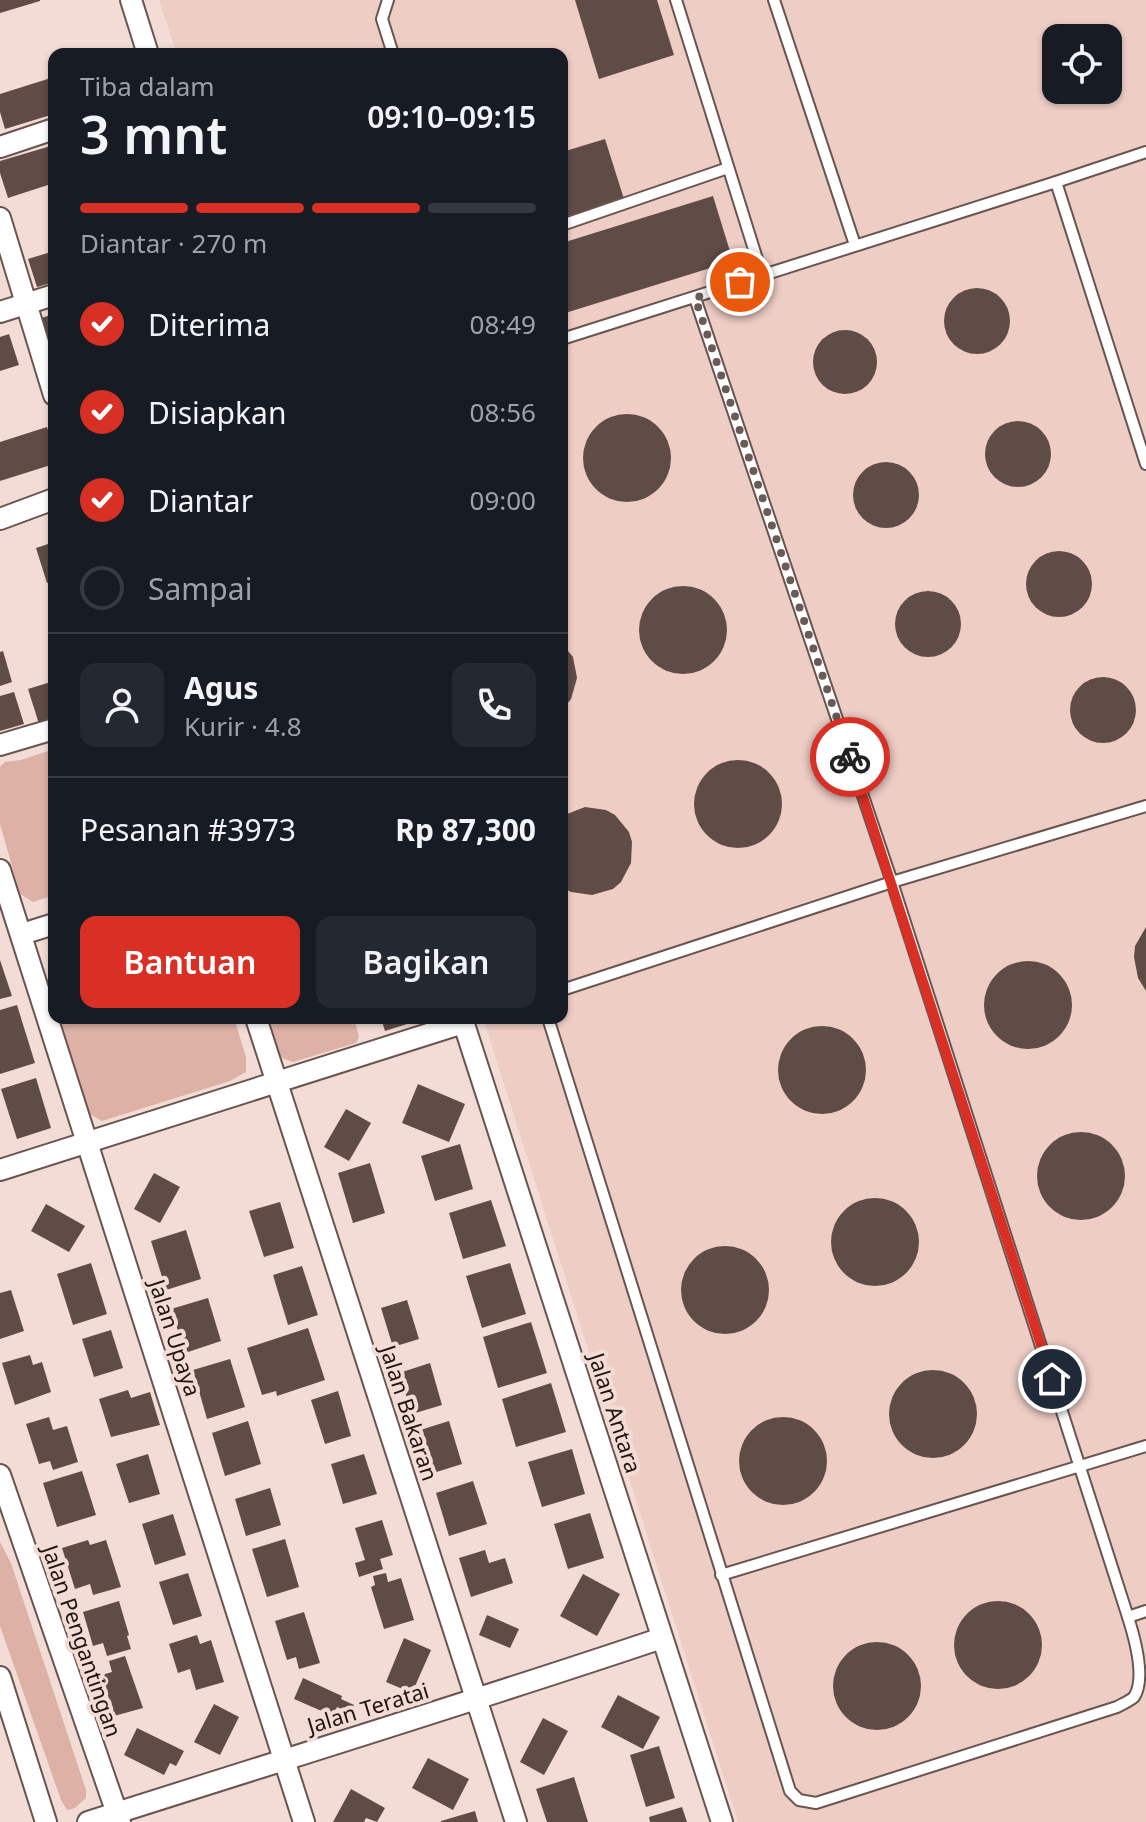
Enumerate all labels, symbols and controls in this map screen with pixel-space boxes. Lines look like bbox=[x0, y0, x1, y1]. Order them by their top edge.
map controls bbox=[1042, 24, 1122, 104]
button: locate bbox=[1042, 24, 1122, 104]
text: Tiba dalam bbox=[80, 68, 215, 104]
text: 09:10–09:15 bbox=[367, 96, 536, 137]
text: 3 mnt bbox=[80, 98, 227, 169]
text: Diantar · 270 m bbox=[80, 225, 267, 261]
pin bbox=[706, 248, 774, 316]
icon: bag bbox=[718, 260, 762, 304]
icon: check bbox=[80, 302, 124, 346]
text: Diterima bbox=[148, 304, 270, 345]
text: 08:49 bbox=[470, 306, 536, 342]
icon: check bbox=[80, 390, 124, 434]
text: Disiapkan bbox=[148, 392, 286, 433]
text: 08:56 bbox=[470, 394, 536, 430]
icon: check bbox=[80, 478, 124, 522]
text: Diantar bbox=[148, 480, 253, 521]
text: 09:00 bbox=[470, 482, 536, 518]
text: Sampai bbox=[148, 568, 252, 609]
button: person bbox=[80, 663, 164, 747]
button: phone bbox=[452, 663, 536, 747]
text: Agus bbox=[184, 667, 258, 708]
text: Kurir · 4.8 bbox=[184, 708, 302, 744]
courier bbox=[810, 717, 890, 797]
icon: bike bbox=[828, 735, 872, 779]
text: Pesanan #3973 bbox=[80, 809, 296, 850]
text: Rp 87,300 bbox=[395, 809, 536, 850]
button: Bantuan bbox=[80, 916, 300, 1008]
button: Bagikan bbox=[316, 916, 536, 1008]
street label: Jalan Upaya bbox=[142, 1274, 209, 1400]
street label: Jalan Bakaran bbox=[373, 1339, 446, 1484]
pin bbox=[1018, 1345, 1086, 1413]
street label: Jalan Antara bbox=[582, 1347, 649, 1477]
icon: home bbox=[1030, 1357, 1074, 1401]
street label: Jalan Pengantingan bbox=[35, 1539, 130, 1741]
street label: Jalan Teratai bbox=[301, 1674, 432, 1740]

